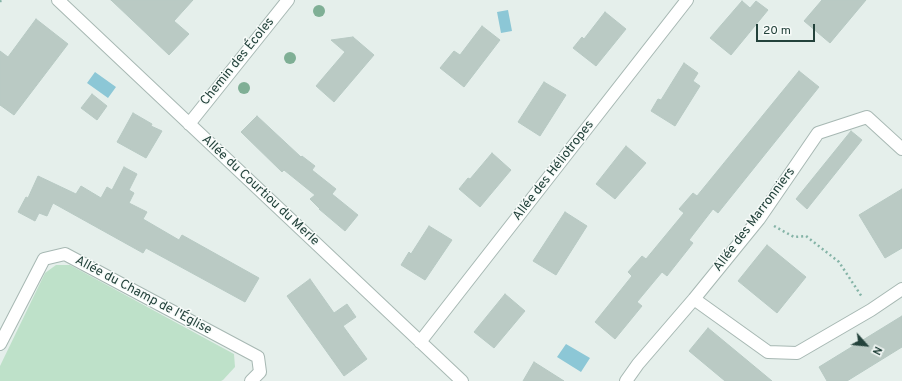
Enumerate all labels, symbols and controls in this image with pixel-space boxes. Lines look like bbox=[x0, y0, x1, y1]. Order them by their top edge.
street label: Chemin des Écoles bbox=[198, 15, 278, 109]
scale bar bbox=[758, 16, 817, 42]
text: 20 m bbox=[763, 23, 791, 39]
street label: Allée des Héliotropes bbox=[510, 118, 598, 224]
street label: Allée du Courtiou du Merle bbox=[198, 132, 322, 250]
street label: Allée des Marronniers bbox=[711, 165, 799, 275]
street label: Allée du Champ de l'Église bbox=[72, 253, 214, 339]
north arrow bbox=[846, 325, 886, 365]
text: N bbox=[869, 344, 885, 357]

